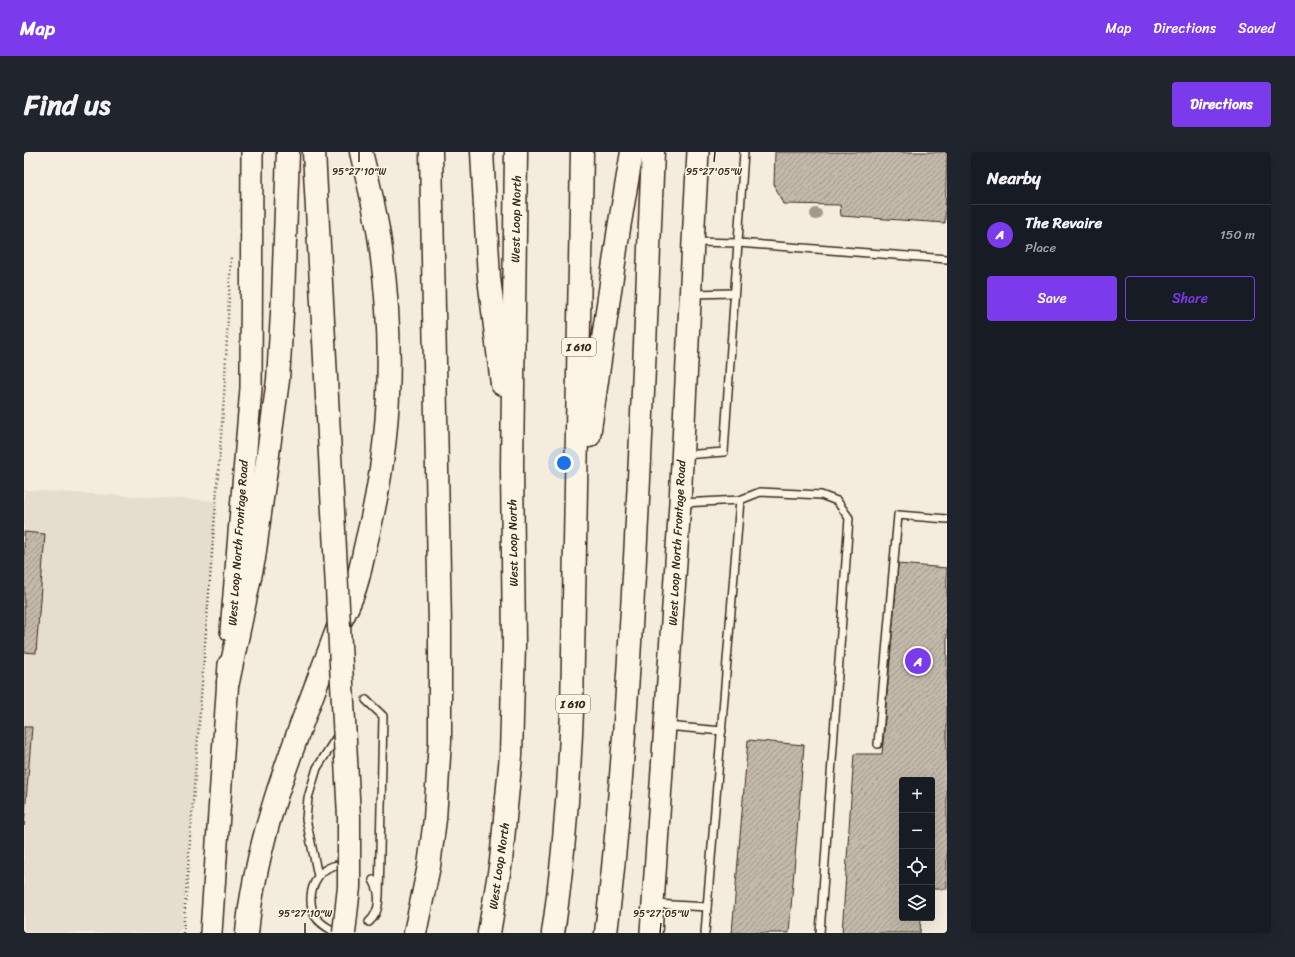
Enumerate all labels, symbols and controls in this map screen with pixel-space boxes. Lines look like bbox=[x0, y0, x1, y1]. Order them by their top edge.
text: Map bbox=[20, 12, 55, 45]
text: Map bbox=[1105, 16, 1131, 41]
text: Directions bbox=[1153, 16, 1216, 41]
text: Saved bbox=[1238, 16, 1275, 41]
text: Find us bbox=[24, 80, 111, 129]
button: Directions bbox=[1172, 82, 1271, 127]
text: 95°27'10"W bbox=[332, 163, 386, 181]
text: 95°27'05"W bbox=[686, 163, 742, 181]
text: Nearby bbox=[987, 163, 1041, 193]
street label: West Loop North bbox=[504, 175, 528, 263]
text: The Revaire bbox=[1025, 210, 1102, 236]
text: A bbox=[996, 223, 1004, 246]
text: 150 m bbox=[1220, 223, 1255, 246]
text: Place bbox=[1025, 236, 1056, 259]
button: Save bbox=[987, 276, 1117, 321]
button: Share bbox=[1125, 276, 1255, 321]
road number: I 610 bbox=[562, 338, 596, 356]
your location bbox=[554, 453, 574, 473]
street label: West Loop North Frontage Road bbox=[221, 459, 255, 627]
street label: West Loop North Frontage Road bbox=[662, 459, 692, 626]
street label: West Loop North bbox=[501, 499, 525, 587]
pin: A bbox=[905, 646, 931, 676]
road number: I 610 bbox=[556, 695, 590, 713]
map controls bbox=[899, 777, 935, 921]
button: + bbox=[899, 777, 935, 813]
button: − bbox=[899, 813, 935, 849]
street label: West Loop North bbox=[482, 821, 516, 911]
button: locate bbox=[899, 849, 935, 885]
button: layers bbox=[899, 885, 935, 921]
text: 95°27'10"W bbox=[278, 905, 332, 923]
text: 95°27'05"W bbox=[633, 905, 689, 923]

